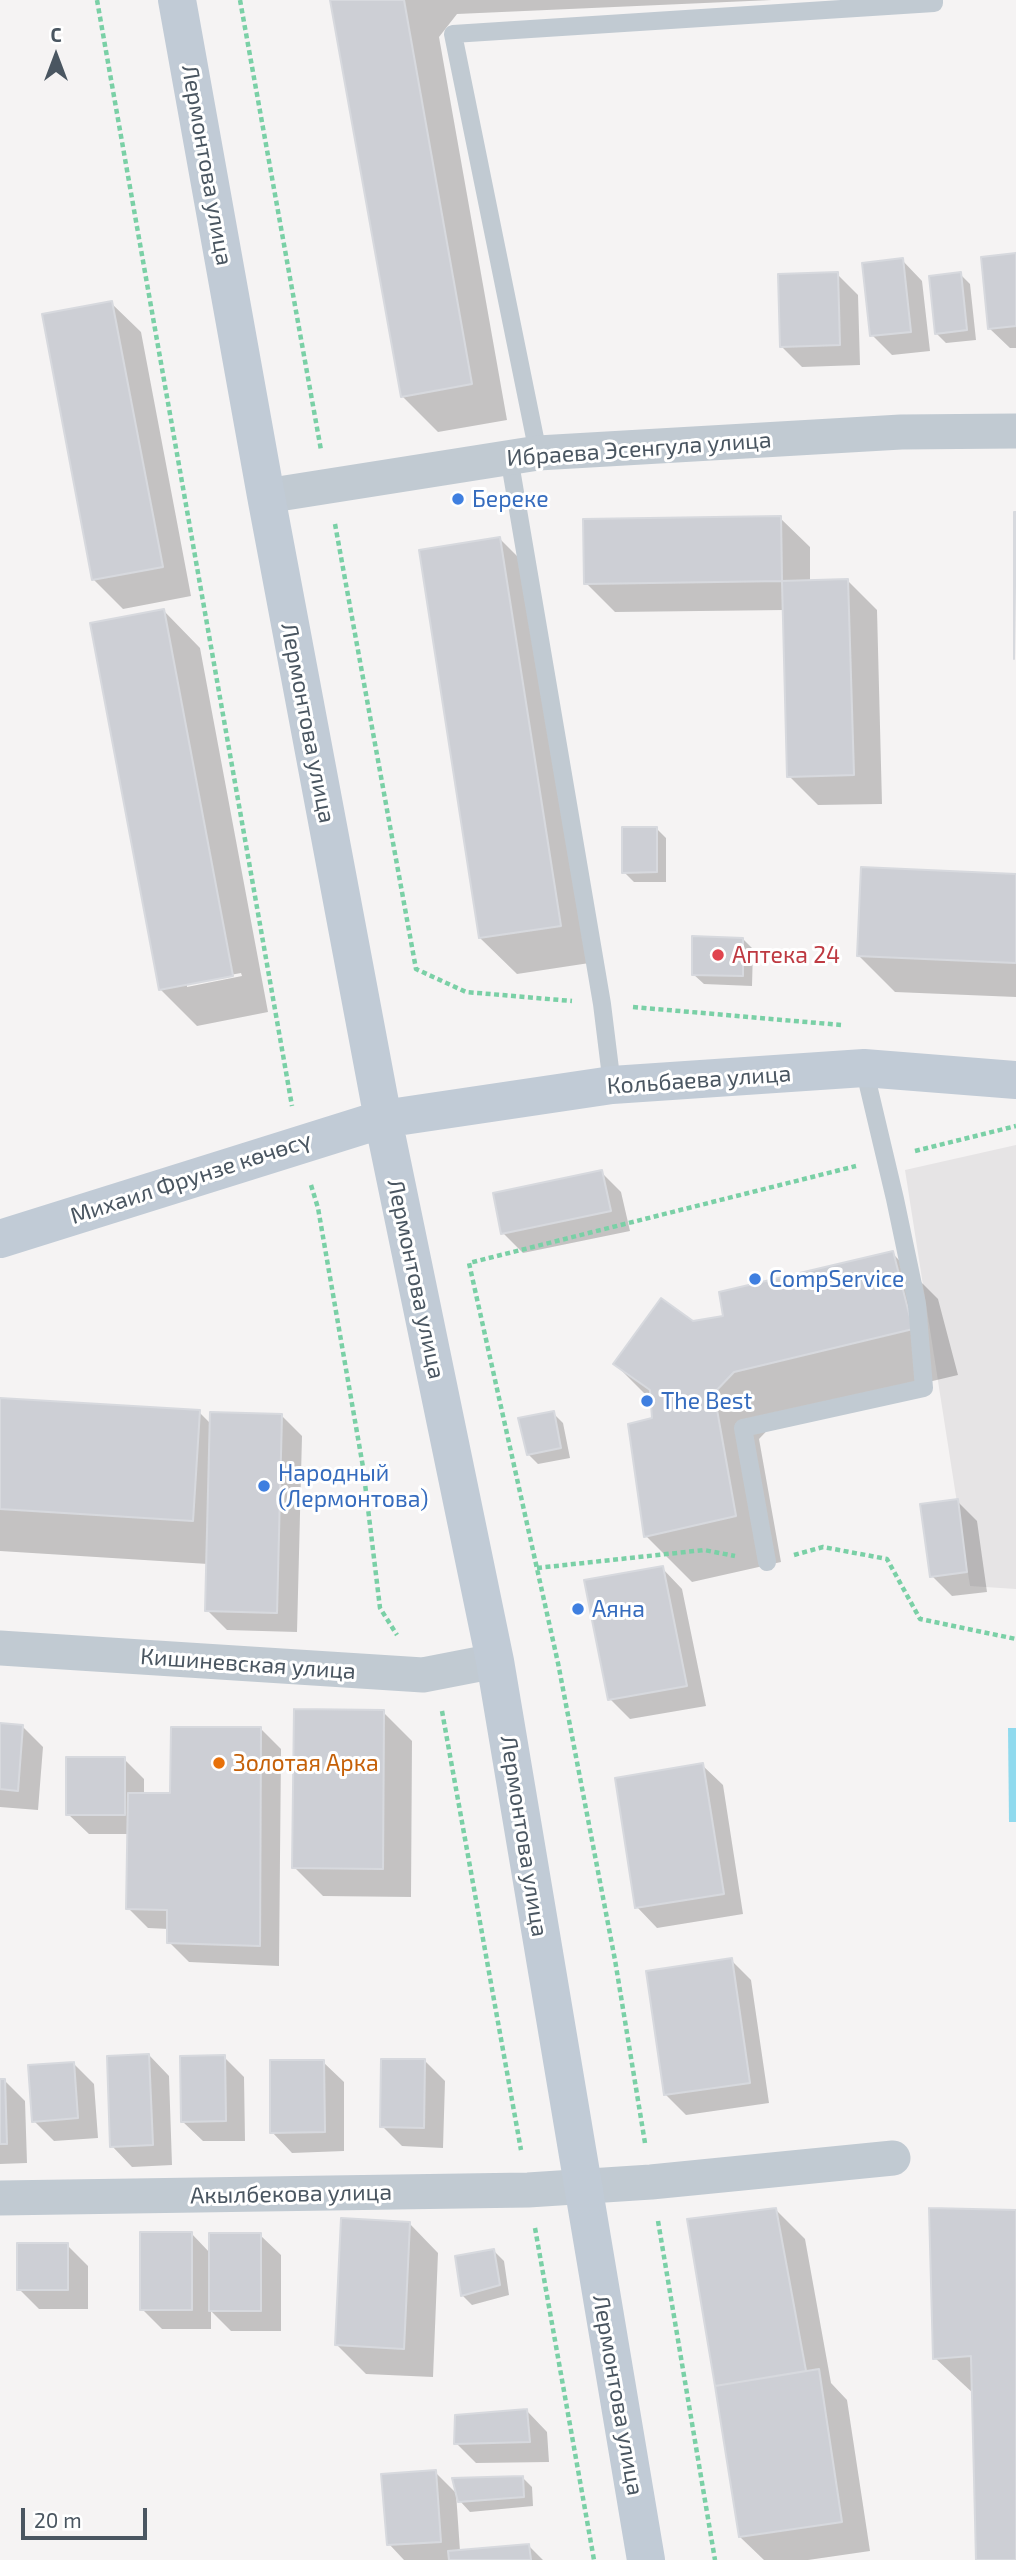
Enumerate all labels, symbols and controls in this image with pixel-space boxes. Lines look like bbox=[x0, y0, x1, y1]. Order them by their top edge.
north arrow bbox=[21, 21, 91, 91]
text: С bbox=[50, 23, 62, 46]
street label: Лермонтова улица bbox=[176, 62, 238, 268]
street label: Ибраева Эсенгула улица bbox=[506, 426, 772, 472]
place label: Береке bbox=[472, 485, 549, 513]
marker: Береке bbox=[450, 491, 466, 507]
street label: Лермонтова улица bbox=[275, 620, 341, 826]
place label: Аптека 24 bbox=[732, 941, 840, 969]
marker: Аптека 24 bbox=[710, 947, 726, 963]
street label: Кольбаева улица bbox=[606, 1060, 792, 1100]
street label: Михаил Фрунзе көчөсү bbox=[67, 1126, 315, 1230]
street label: Лермонтова улица bbox=[381, 1177, 451, 1381]
place label: CompService bbox=[769, 1265, 904, 1293]
marker: CompService bbox=[747, 1271, 763, 1287]
place label: The Best bbox=[661, 1387, 752, 1415]
marker: The Best bbox=[639, 1393, 655, 1409]
place label: Народный (Лермонтова) bbox=[278, 1459, 429, 1513]
marker: Народный (Лермонтова) bbox=[256, 1478, 272, 1494]
place label: Аяна bbox=[592, 1595, 645, 1623]
marker: Аяна bbox=[570, 1601, 586, 1617]
street label: Кишиневская улица bbox=[139, 1643, 357, 1685]
street label: Лермонтова улица bbox=[494, 1733, 554, 1939]
place label: Золотая Арка bbox=[233, 1749, 379, 1777]
marker: Золотая Арка bbox=[211, 1755, 227, 1771]
street label: Акылбекова улица bbox=[190, 2178, 392, 2210]
street label: Лермонтова улица bbox=[587, 2292, 649, 2498]
scale bar bbox=[24, 2494, 150, 2538]
text: 20 m bbox=[34, 2507, 82, 2532]

